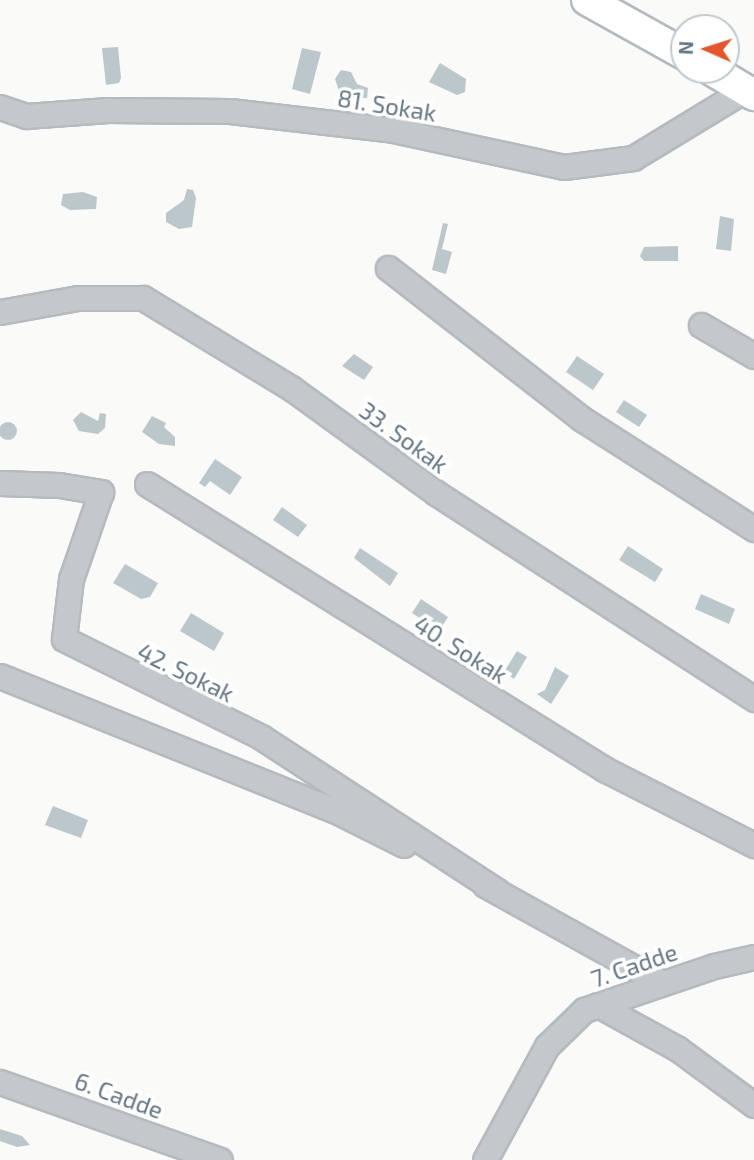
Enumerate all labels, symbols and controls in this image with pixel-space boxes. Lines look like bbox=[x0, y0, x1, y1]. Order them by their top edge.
north arrow bbox=[670, 14, 740, 84]
text: N bbox=[674, 41, 697, 55]
street label: 81. Sokak bbox=[336, 83, 438, 127]
street label: 33. Sokak bbox=[354, 395, 454, 479]
street label: 40. Sokak bbox=[409, 609, 513, 689]
street label: 42. Sokak bbox=[133, 636, 239, 708]
street label: 7. Cadde bbox=[587, 937, 681, 993]
street label: 6. Cadde bbox=[71, 1066, 167, 1124]

